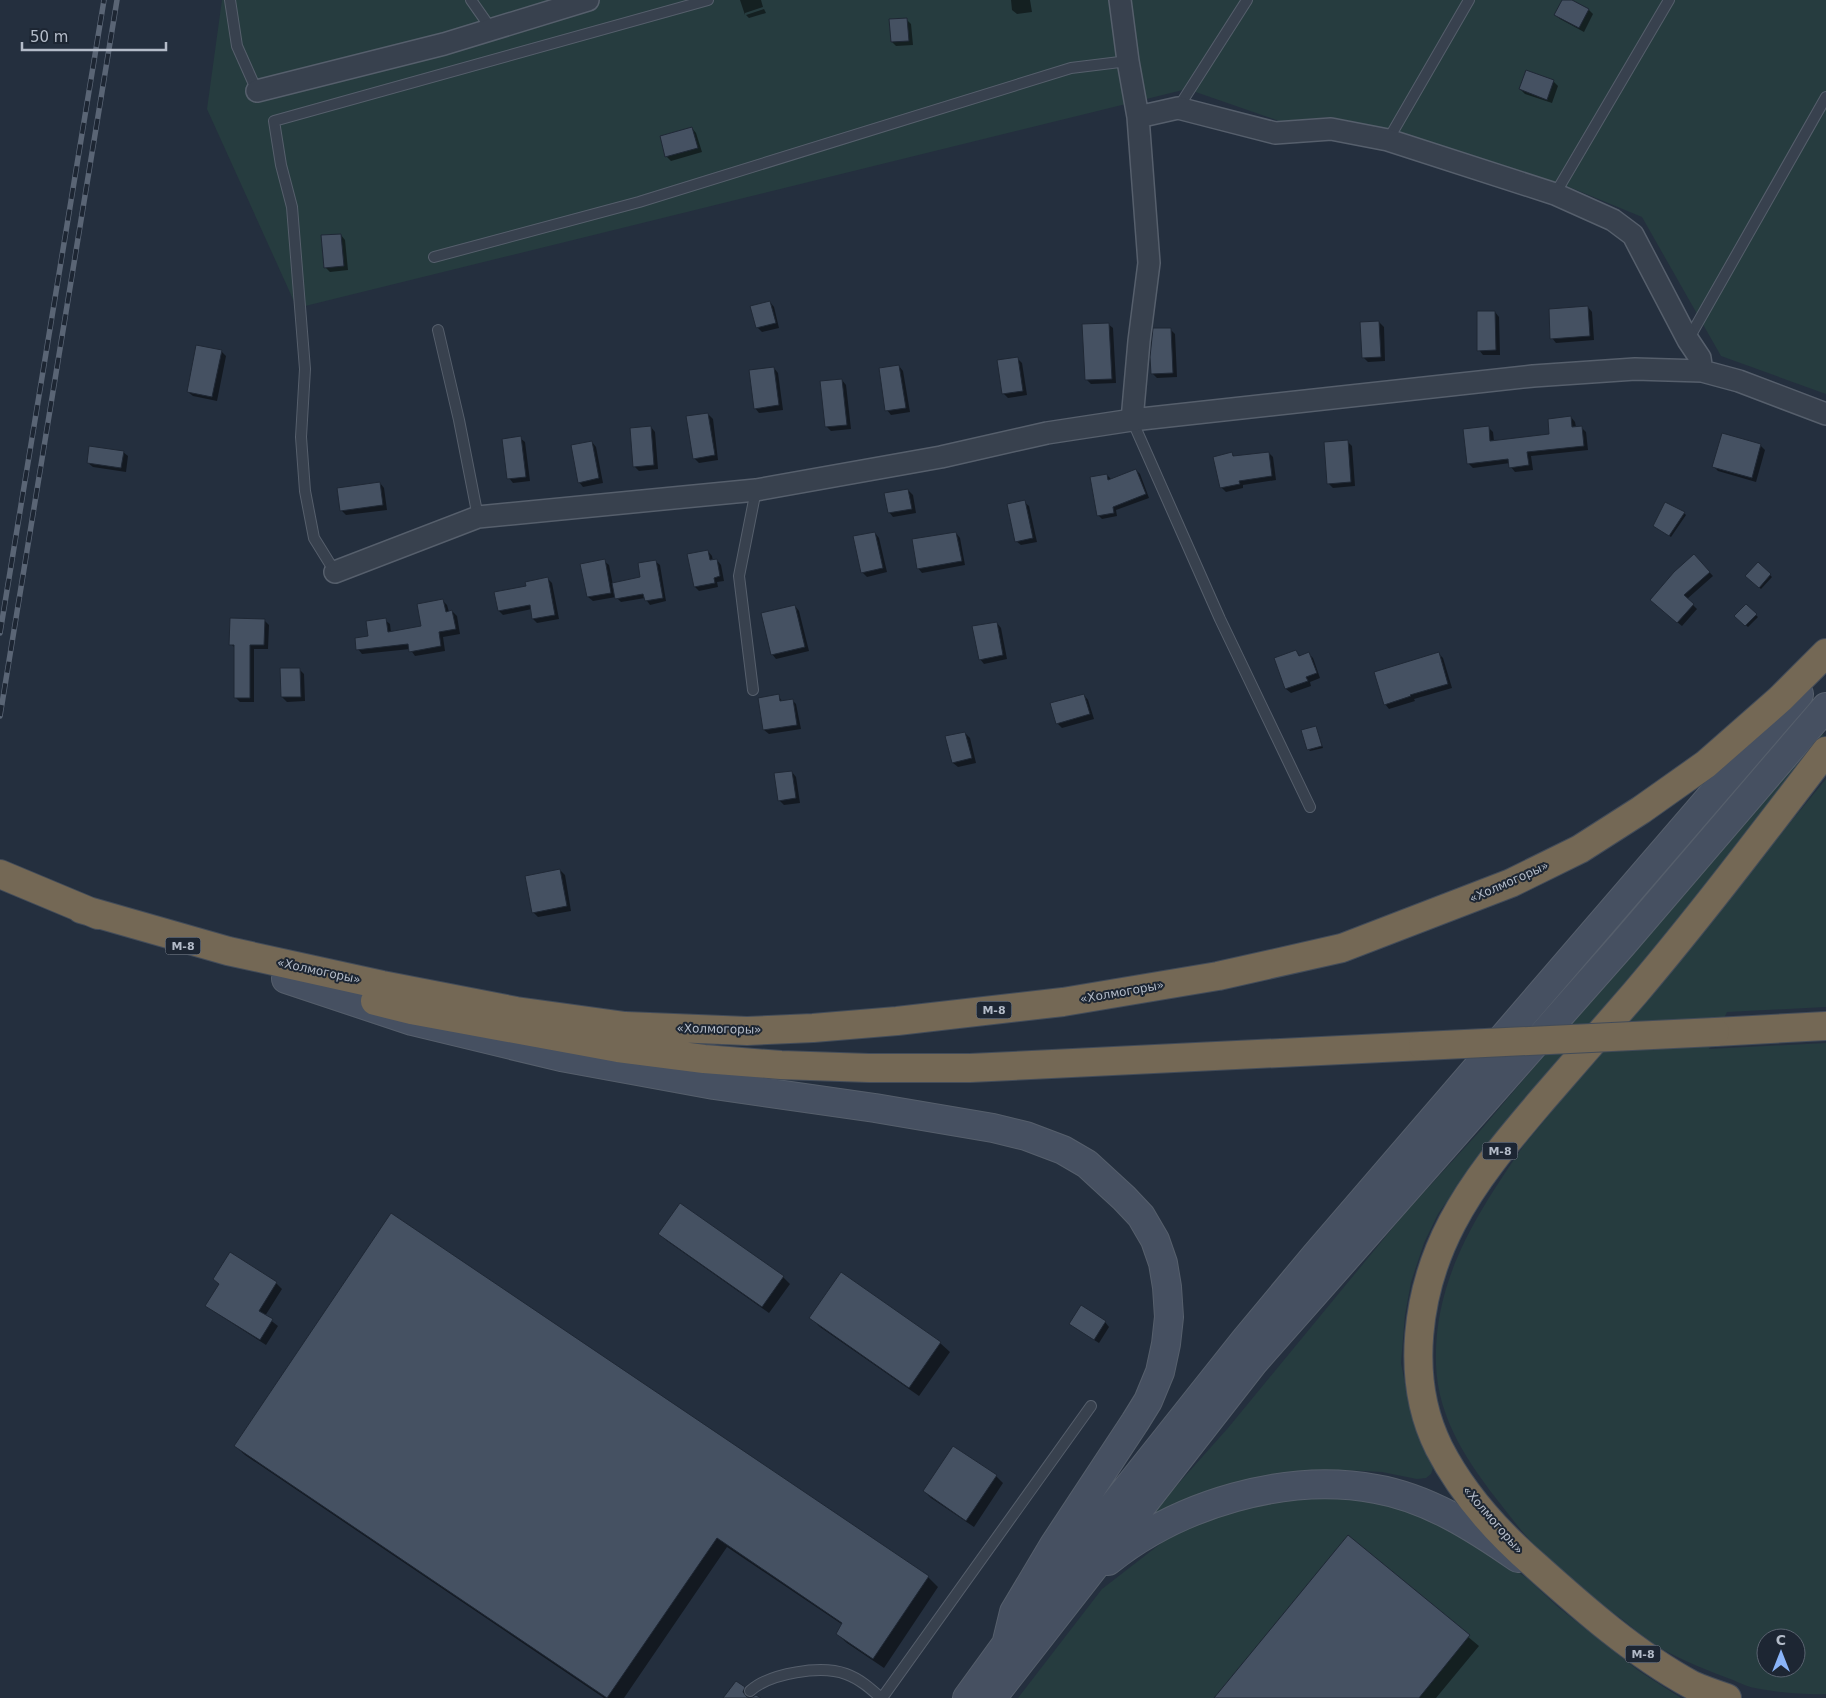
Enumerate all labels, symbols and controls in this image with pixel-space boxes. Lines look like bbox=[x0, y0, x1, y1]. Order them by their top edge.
scale bar bbox=[22, 20, 166, 52]
text: 50 m bbox=[30, 28, 68, 46]
street label: «Холмогоры» bbox=[1467, 858, 1551, 906]
road number: М-8 bbox=[166, 938, 200, 954]
street label: «Холмогоры» bbox=[276, 955, 362, 987]
street label: «Холмогоры» bbox=[1079, 978, 1165, 1006]
road number: М-8 bbox=[976, 1002, 1012, 1018]
street label: «Холмогоры» bbox=[676, 1021, 762, 1037]
road number: М-8 bbox=[1482, 1142, 1518, 1160]
street label: «Холмогоры» bbox=[1460, 1483, 1526, 1557]
north arrow bbox=[1756, 1628, 1806, 1678]
text: С bbox=[1776, 1632, 1786, 1648]
road number: М-8 bbox=[1626, 1646, 1660, 1662]

